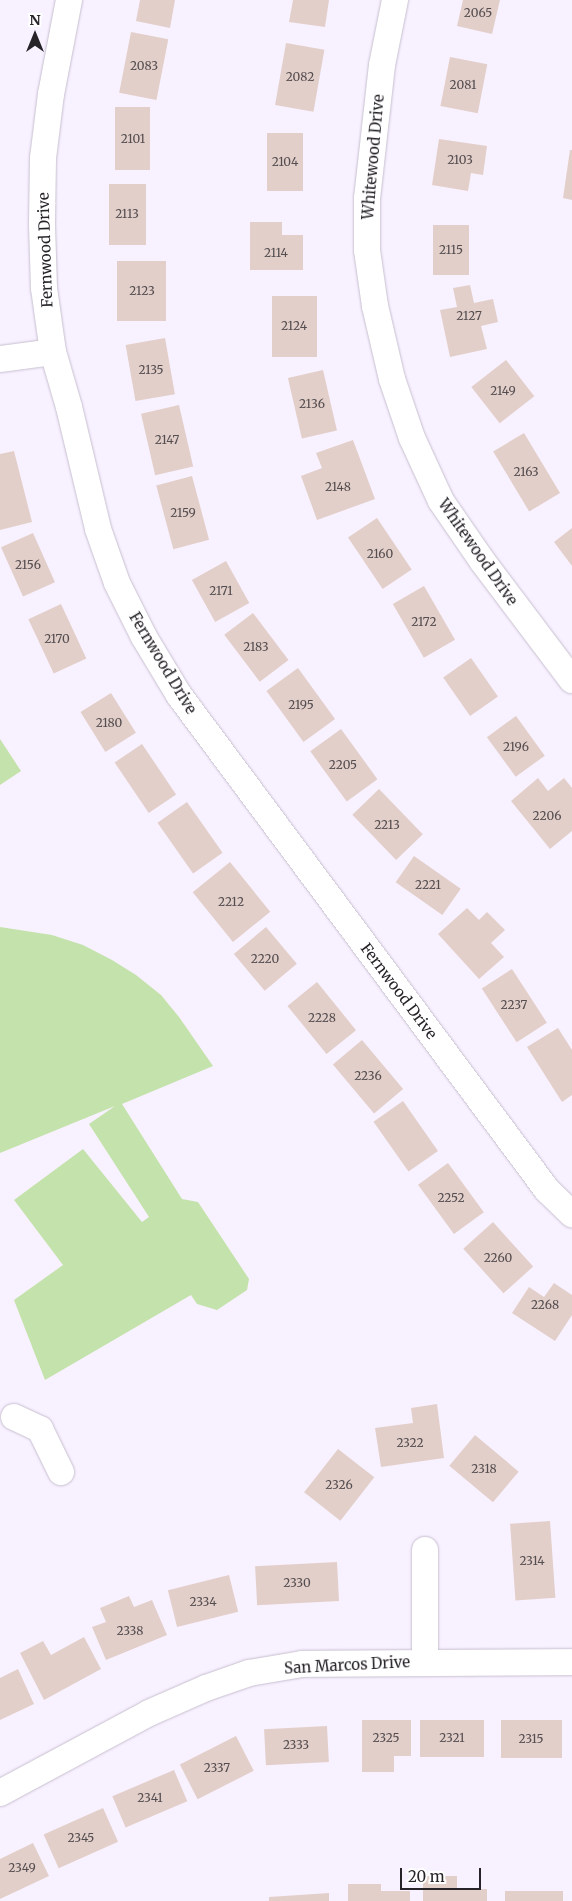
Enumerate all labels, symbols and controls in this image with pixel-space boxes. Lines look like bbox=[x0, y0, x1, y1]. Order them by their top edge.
house number: 2065 bbox=[464, 6, 492, 20]
north arrow bbox=[10, 10, 60, 60]
text: N bbox=[29, 11, 41, 29]
house number: 2083 bbox=[130, 59, 158, 73]
house number: 2082 bbox=[286, 70, 314, 84]
house number: 2081 bbox=[450, 78, 476, 92]
street label: Whitewood Drive bbox=[359, 94, 387, 220]
house number: 2101 bbox=[121, 132, 145, 146]
house number: 2103 bbox=[447, 153, 473, 167]
house number: 2104 bbox=[272, 155, 298, 169]
street label: Fernwood Drive bbox=[34, 192, 56, 308]
house number: 2113 bbox=[115, 207, 139, 221]
house number: 2115 bbox=[439, 243, 463, 257]
house number: 2114 bbox=[264, 246, 288, 260]
house number: 2123 bbox=[129, 284, 155, 298]
house number: 2127 bbox=[456, 309, 482, 323]
house number: 2124 bbox=[281, 319, 307, 333]
house number: 2135 bbox=[138, 363, 164, 377]
house number: 2149 bbox=[490, 384, 516, 398]
house number: 2136 bbox=[299, 397, 325, 411]
house number: 2147 bbox=[155, 433, 179, 447]
house number: 2163 bbox=[513, 465, 539, 479]
house number: 2148 bbox=[325, 480, 351, 494]
street label: Whitewood Drive bbox=[435, 495, 521, 609]
house number: 2159 bbox=[170, 506, 196, 520]
house number: 2160 bbox=[367, 547, 393, 561]
house number: 2156 bbox=[15, 558, 41, 572]
house number: 2171 bbox=[209, 584, 233, 598]
street label: Fernwood Drive bbox=[126, 609, 200, 717]
house number: 2172 bbox=[411, 615, 437, 629]
house number: 2170 bbox=[44, 632, 70, 646]
house number: 2183 bbox=[243, 640, 269, 654]
house number: 2195 bbox=[288, 698, 314, 712]
house number: 2180 bbox=[96, 716, 122, 730]
house number: 2196 bbox=[503, 740, 529, 754]
house number: 2205 bbox=[329, 758, 357, 772]
house number: 2206 bbox=[533, 809, 561, 823]
house number: 2213 bbox=[374, 818, 400, 832]
house number: 2221 bbox=[415, 878, 441, 892]
house number: 2212 bbox=[218, 895, 244, 909]
street label: Fernwood Drive bbox=[357, 940, 441, 1042]
house number: 2220 bbox=[251, 952, 279, 966]
house number: 2237 bbox=[501, 998, 527, 1012]
house number: 2228 bbox=[308, 1011, 336, 1025]
house number: 2236 bbox=[354, 1069, 382, 1083]
house number: 2252 bbox=[437, 1191, 465, 1205]
house number: 2260 bbox=[484, 1251, 512, 1265]
house number: 2268 bbox=[531, 1298, 559, 1312]
house number: 2322 bbox=[396, 1436, 424, 1450]
house number: 2318 bbox=[471, 1462, 497, 1476]
house number: 2326 bbox=[325, 1478, 353, 1492]
house number: 2314 bbox=[519, 1554, 545, 1568]
house number: 2330 bbox=[283, 1576, 311, 1590]
house number: 2334 bbox=[189, 1595, 217, 1609]
house number: 2338 bbox=[117, 1624, 143, 1638]
street label: San Marcos Drive bbox=[284, 1653, 410, 1677]
house number: 2325 bbox=[373, 1731, 399, 1745]
house number: 2321 bbox=[439, 1731, 465, 1745]
house number: 2315 bbox=[518, 1732, 544, 1746]
house number: 2333 bbox=[283, 1738, 309, 1752]
house number: 2337 bbox=[204, 1761, 230, 1775]
house number: 2341 bbox=[137, 1791, 163, 1805]
house number: 2345 bbox=[68, 1831, 94, 1845]
scale bar bbox=[402, 1858, 483, 1890]
house number: 2349 bbox=[8, 1861, 36, 1875]
text: 20 m bbox=[408, 1867, 445, 1886]

